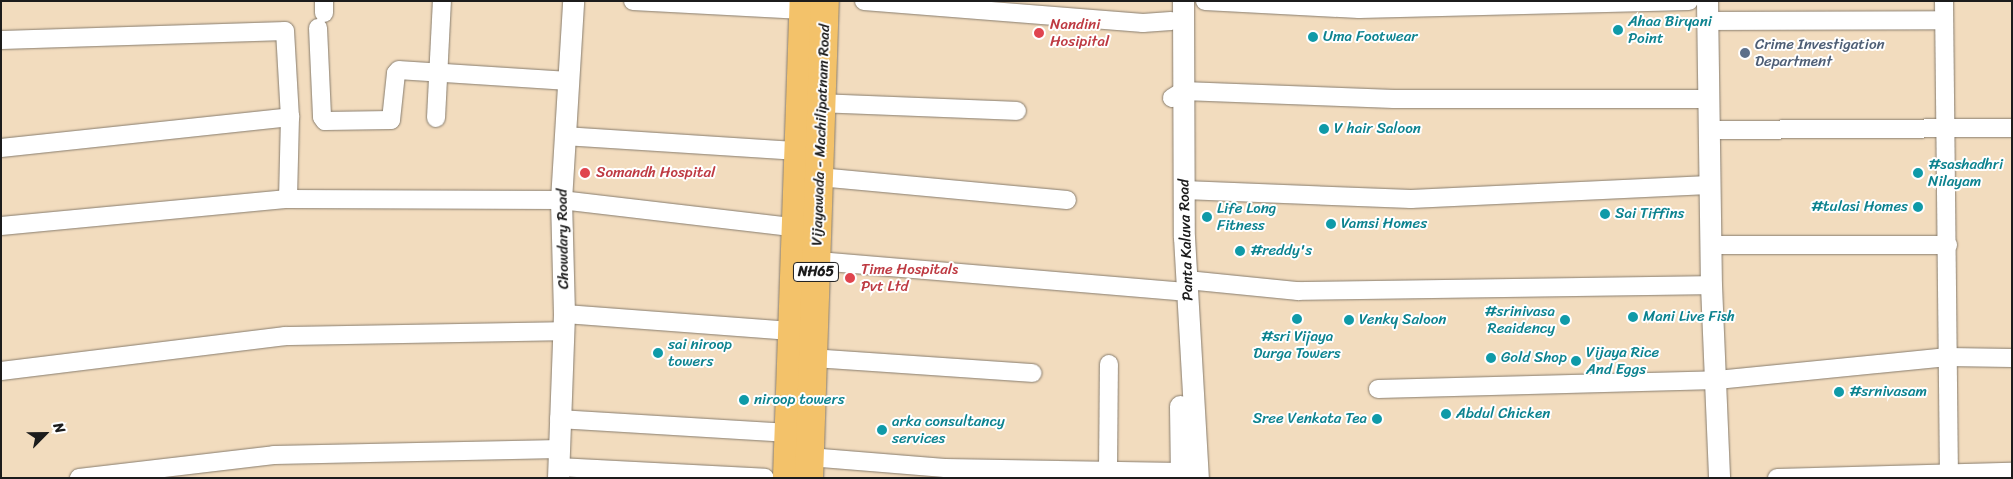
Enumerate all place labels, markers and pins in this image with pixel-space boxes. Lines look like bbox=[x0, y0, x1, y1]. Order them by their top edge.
place label: Ahaa Biryani Point bbox=[1628, 12, 1712, 47]
place label: Nandini Hosipital bbox=[1050, 15, 1109, 50]
marker: Ahaa Biryani Point bbox=[1612, 24, 1624, 36]
marker: Nandini Hosipital bbox=[1032, 26, 1046, 40]
place label: Uma Footwear bbox=[1323, 28, 1417, 46]
marker: Uma Footwear bbox=[1307, 31, 1319, 43]
place label: Crime Investigation Department bbox=[1755, 35, 1884, 70]
marker: Crime Investigation Department bbox=[1739, 47, 1751, 59]
place label: V hair Saloon bbox=[1334, 120, 1421, 138]
marker: V hair Saloon bbox=[1318, 123, 1330, 135]
place label: #sashadhri Nilayam bbox=[1928, 155, 2003, 190]
place label: Somandh Hospital bbox=[596, 164, 715, 182]
marker: Somandh Hospital bbox=[578, 166, 592, 180]
marker: #sashadhri Nilayam bbox=[1912, 167, 1924, 179]
place label: #tulasi Homes bbox=[1811, 198, 1908, 216]
place label: Life Long Fitness bbox=[1217, 199, 1277, 234]
marker: #tulasi Homes bbox=[1912, 201, 1924, 213]
place label: Sai Tiffins bbox=[1615, 205, 1685, 223]
marker: Sai Tiffins bbox=[1599, 208, 1611, 220]
marker: Life Long Fitness bbox=[1201, 211, 1213, 223]
place label: Vamsi Homes bbox=[1341, 215, 1427, 233]
marker: Vamsi Homes bbox=[1325, 218, 1337, 230]
place label: #reddy's bbox=[1250, 242, 1312, 260]
marker: #reddy's bbox=[1234, 245, 1246, 257]
place label: Time Hospitals Pvt Ltd bbox=[861, 260, 959, 295]
marker: Time Hospitals Pvt Ltd bbox=[843, 271, 857, 285]
place label: #srinivasa Reaidency bbox=[1484, 302, 1555, 337]
place label: Mani Live Fish bbox=[1643, 308, 1736, 326]
place label: Venky Saloon bbox=[1359, 311, 1446, 329]
marker: Mani Live Fish bbox=[1627, 311, 1639, 323]
marker: #sri Vijaya Durga Towers bbox=[1291, 313, 1303, 325]
marker: Venky Saloon bbox=[1343, 314, 1355, 326]
marker: #srinivasa Reaidency bbox=[1559, 314, 1571, 326]
place label: #sri Vijaya Durga Towers bbox=[1253, 327, 1341, 362]
place label: sai niroop towers bbox=[668, 335, 732, 370]
place label: Vijaya Rice And Eggs bbox=[1586, 343, 1659, 378]
marker: sai niroop towers bbox=[652, 347, 664, 359]
place label: Gold Shop bbox=[1501, 349, 1567, 367]
marker: Gold Shop bbox=[1485, 352, 1497, 364]
marker: Vijaya Rice And Eggs bbox=[1570, 355, 1582, 367]
place label: #srnivasam bbox=[1849, 383, 1927, 401]
marker: #srnivasam bbox=[1833, 386, 1845, 398]
place label: niroop towers bbox=[754, 391, 845, 409]
marker: niroop towers bbox=[738, 394, 750, 406]
place label: Abdul Chicken bbox=[1456, 405, 1551, 423]
marker: Abdul Chicken bbox=[1440, 408, 1452, 420]
place label: Sree Venkata Tea bbox=[1253, 410, 1367, 428]
place label: arka consultancy services bbox=[892, 412, 1004, 447]
marker: Sree Venkata Tea bbox=[1371, 413, 1383, 425]
marker: arka consultancy services bbox=[876, 424, 888, 436]

